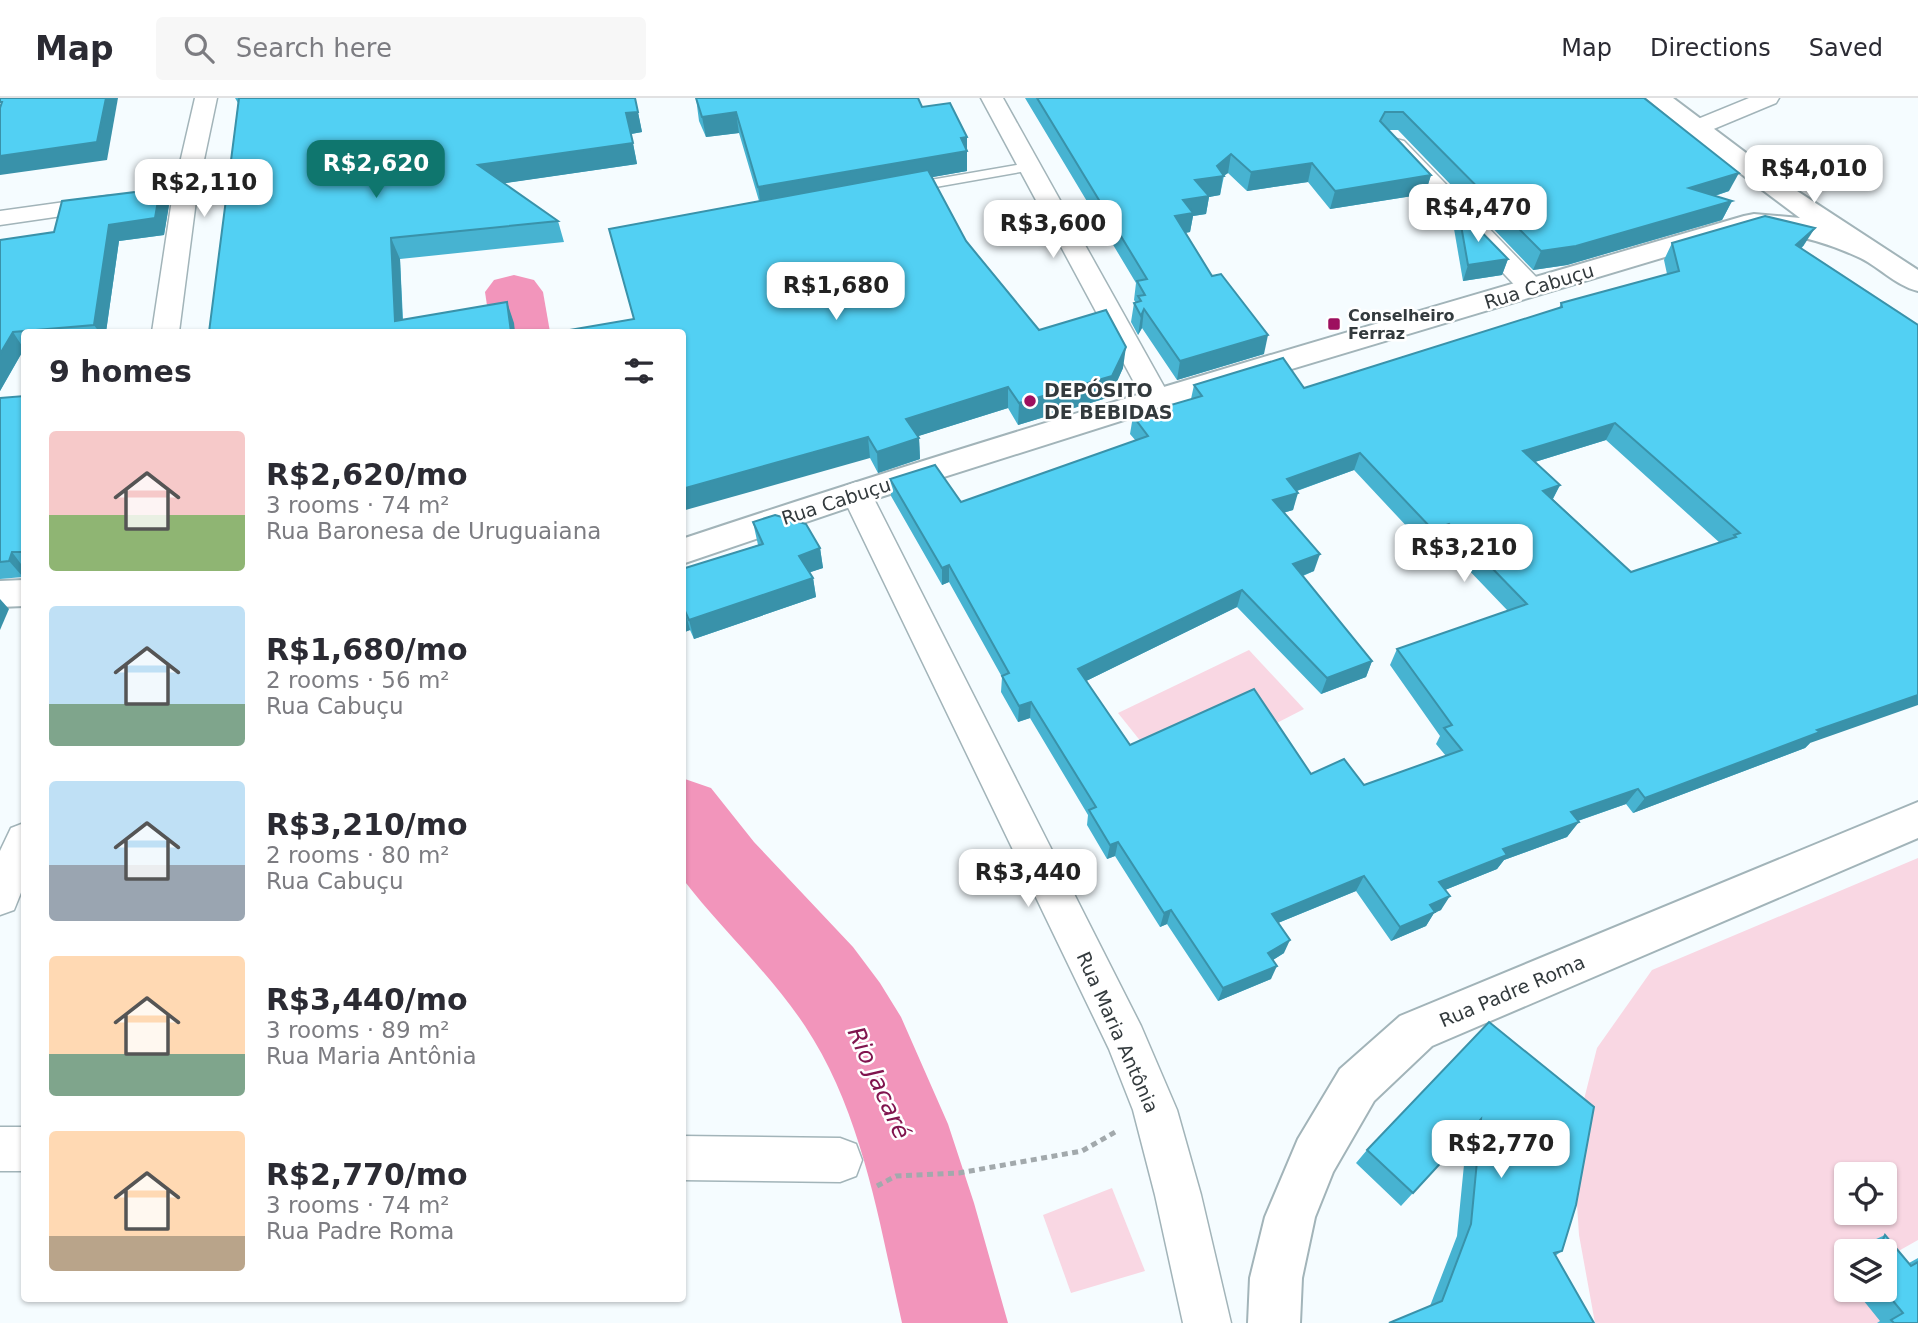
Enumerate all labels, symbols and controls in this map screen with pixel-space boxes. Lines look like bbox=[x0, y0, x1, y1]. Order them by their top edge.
search box bbox=[156, 17, 646, 80]
text: Map bbox=[35, 29, 114, 68]
icon: search bbox=[180, 29, 218, 67]
text: Search here bbox=[236, 33, 392, 63]
text: Map bbox=[1561, 34, 1612, 62]
text: Directions bbox=[1650, 34, 1771, 62]
text: Saved bbox=[1809, 34, 1883, 62]
pin: R$2,620 bbox=[311, 140, 441, 200]
pin: R$4,010 bbox=[1749, 146, 1879, 205]
text: R$2,620 bbox=[323, 150, 429, 176]
text: R$4,010 bbox=[1761, 155, 1867, 181]
pin: R$2,110 bbox=[139, 159, 269, 219]
text: R$2,110 bbox=[151, 169, 257, 195]
pin: R$4,470 bbox=[1413, 184, 1543, 244]
text: R$4,470 bbox=[1425, 194, 1531, 220]
pin: R$3,600 bbox=[988, 200, 1118, 260]
text: R$3,600 bbox=[1000, 210, 1106, 236]
street label: Rua Cabuçu bbox=[1481, 259, 1597, 313]
pin: R$1,680 bbox=[771, 262, 901, 322]
text: R$1,680 bbox=[783, 272, 889, 298]
place label: Conselheiro Ferraz bbox=[1348, 306, 1455, 343]
marker: Conselheiro Ferraz bbox=[1326, 316, 1342, 332]
icon: filters bbox=[620, 352, 658, 390]
text: 9 homes bbox=[49, 354, 192, 389]
place label: DEPÓSITO DE BEBIDAS bbox=[1044, 378, 1173, 423]
marker: DEPÓSITO DE BEBIDAS bbox=[1022, 393, 1038, 409]
text: R$2,620/mo bbox=[266, 457, 468, 492]
icon: home bbox=[105, 459, 189, 543]
street label: Rua Cabuçu bbox=[779, 473, 893, 529]
text: 3 rooms · 74 m² bbox=[266, 492, 450, 518]
text: Rua Baronesa de Uruguaiana bbox=[266, 518, 601, 544]
pin: R$3,210 bbox=[1399, 524, 1529, 584]
text: R$3,210 bbox=[1411, 534, 1517, 560]
text: R$1,680/mo bbox=[266, 632, 468, 667]
icon: home bbox=[105, 634, 189, 718]
text: 2 rooms · 56 m² bbox=[266, 667, 450, 693]
text: Rua Cabuçu bbox=[266, 693, 403, 719]
text: R$3,210/mo bbox=[266, 807, 468, 842]
icon: home bbox=[105, 809, 189, 893]
text: 2 rooms · 80 m² bbox=[266, 842, 450, 868]
pin: R$3,440 bbox=[963, 850, 1093, 909]
text: R$3,440 bbox=[975, 859, 1081, 885]
text: Rua Cabuçu bbox=[266, 868, 403, 894]
street label: Rua Maria Antônia bbox=[1073, 948, 1163, 1116]
street label: Rua Padre Roma bbox=[1436, 950, 1588, 1032]
text: R$3,440/mo bbox=[266, 982, 468, 1017]
icon: home bbox=[105, 984, 189, 1068]
text: 3 rooms · 89 m² bbox=[266, 1017, 450, 1043]
water label: Rio Jacaré bbox=[842, 1023, 916, 1143]
text: Rua Maria Antônia bbox=[266, 1043, 477, 1069]
pin: R$2,770 bbox=[1436, 1121, 1566, 1180]
text: R$2,770 bbox=[1448, 1130, 1554, 1156]
text: R$2,770/mo bbox=[266, 1157, 468, 1192]
icon: home bbox=[105, 1159, 189, 1243]
map controls bbox=[1834, 1162, 1897, 1302]
button: locate bbox=[1834, 1162, 1897, 1225]
text: 3 rooms · 74 m² bbox=[266, 1192, 450, 1218]
text: Rua Padre Roma bbox=[266, 1218, 454, 1244]
button: layers bbox=[1834, 1239, 1897, 1302]

